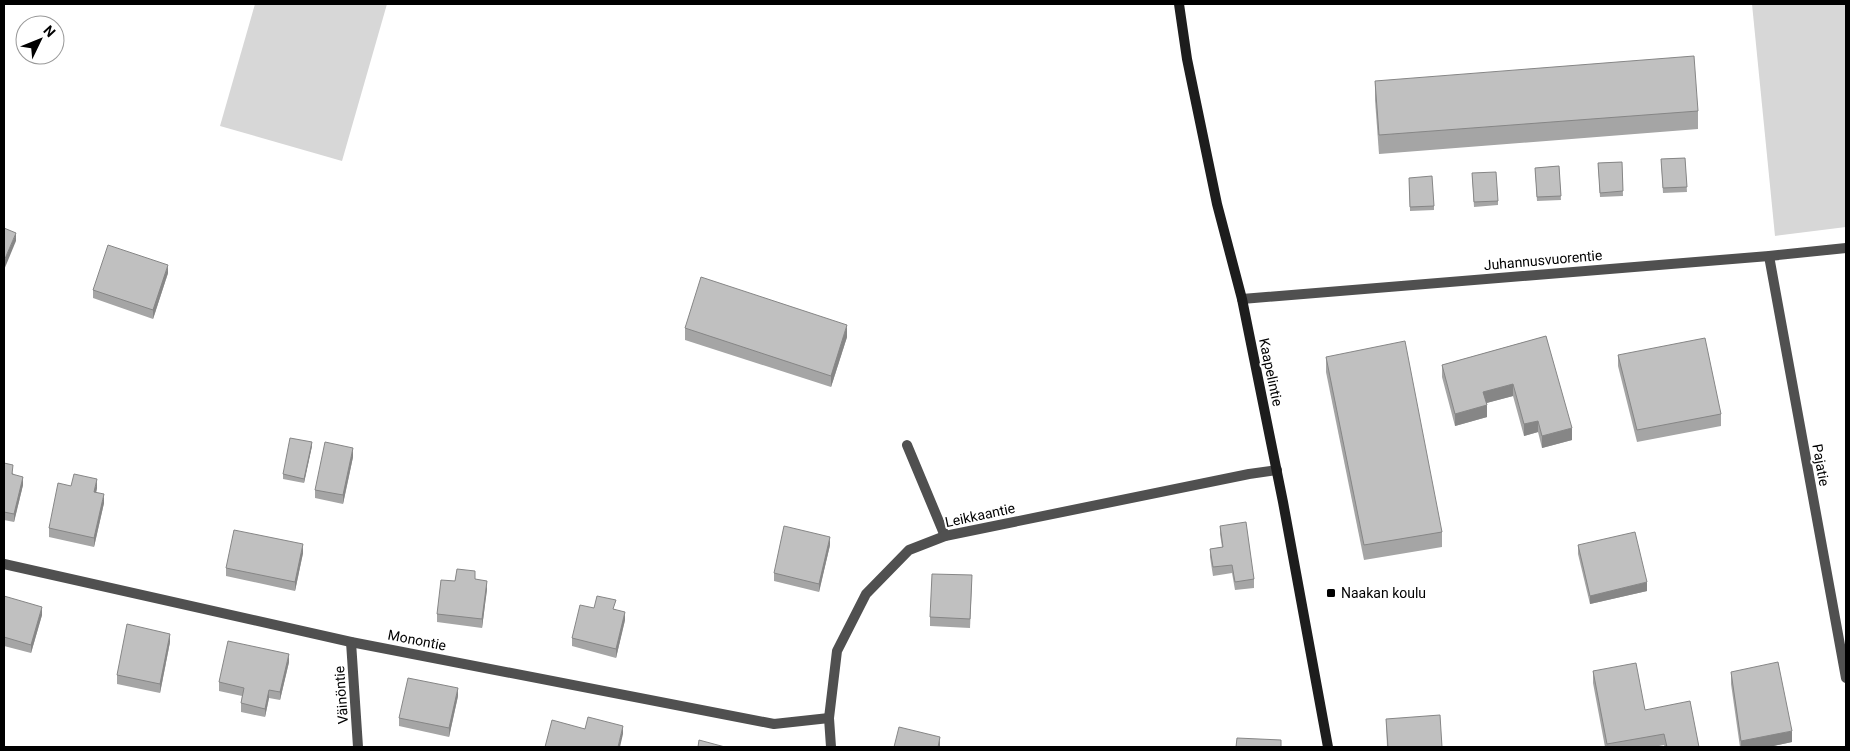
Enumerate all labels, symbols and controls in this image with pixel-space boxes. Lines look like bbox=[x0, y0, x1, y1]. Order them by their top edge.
north arrow bbox=[15, 15, 65, 65]
text: N bbox=[40, 22, 59, 40]
street label: Juhannusvuorentie bbox=[1483, 247, 1603, 273]
street label: Kaapelintie bbox=[1256, 336, 1286, 408]
street label: Pajatie bbox=[1809, 443, 1833, 487]
street label: Leikkaantie bbox=[944, 500, 1016, 530]
place label: Naakan koulu bbox=[1341, 585, 1426, 601]
marker: Naakan koulu bbox=[1325, 587, 1337, 599]
street label: Monontie bbox=[386, 627, 448, 653]
street label: Väinöntie bbox=[331, 665, 351, 725]

